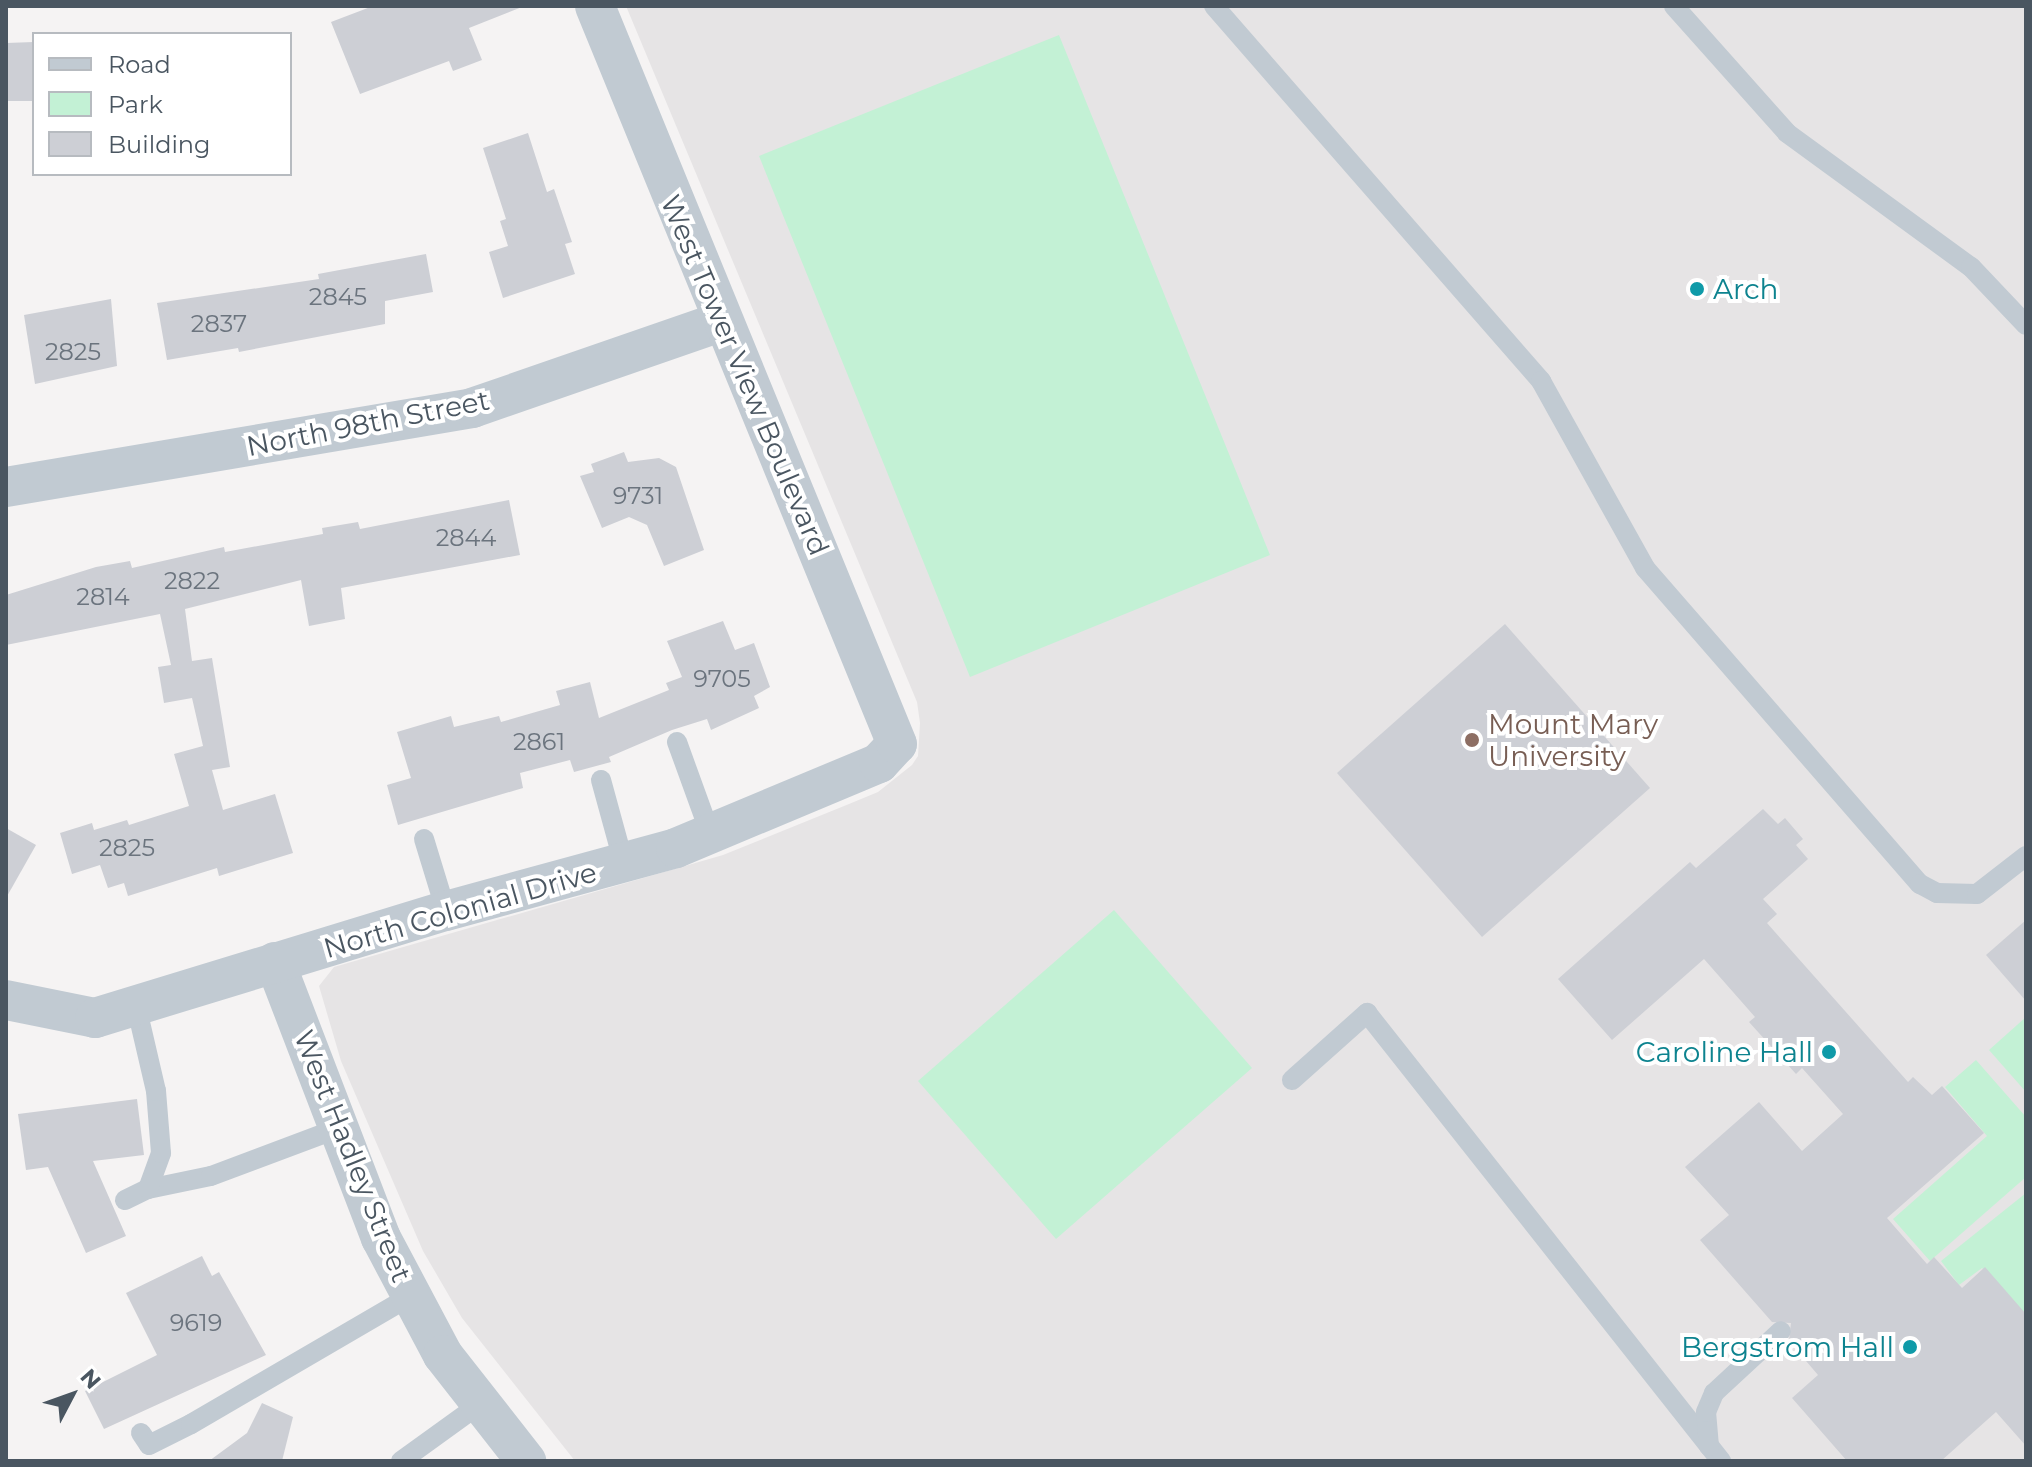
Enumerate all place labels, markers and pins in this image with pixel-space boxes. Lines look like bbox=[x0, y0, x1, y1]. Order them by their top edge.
place label: Arch bbox=[1713, 272, 1778, 306]
marker: Arch bbox=[1688, 280, 1706, 298]
place label: Mount Mary University bbox=[1488, 707, 1658, 773]
marker: Mount Mary University bbox=[1463, 731, 1481, 749]
place label: Caroline Hall bbox=[1636, 1035, 1813, 1069]
marker: Caroline Hall bbox=[1820, 1043, 1838, 1061]
place label: Bergstrom Hall bbox=[1681, 1330, 1894, 1364]
marker: Bergstrom Hall bbox=[1901, 1338, 1919, 1356]

